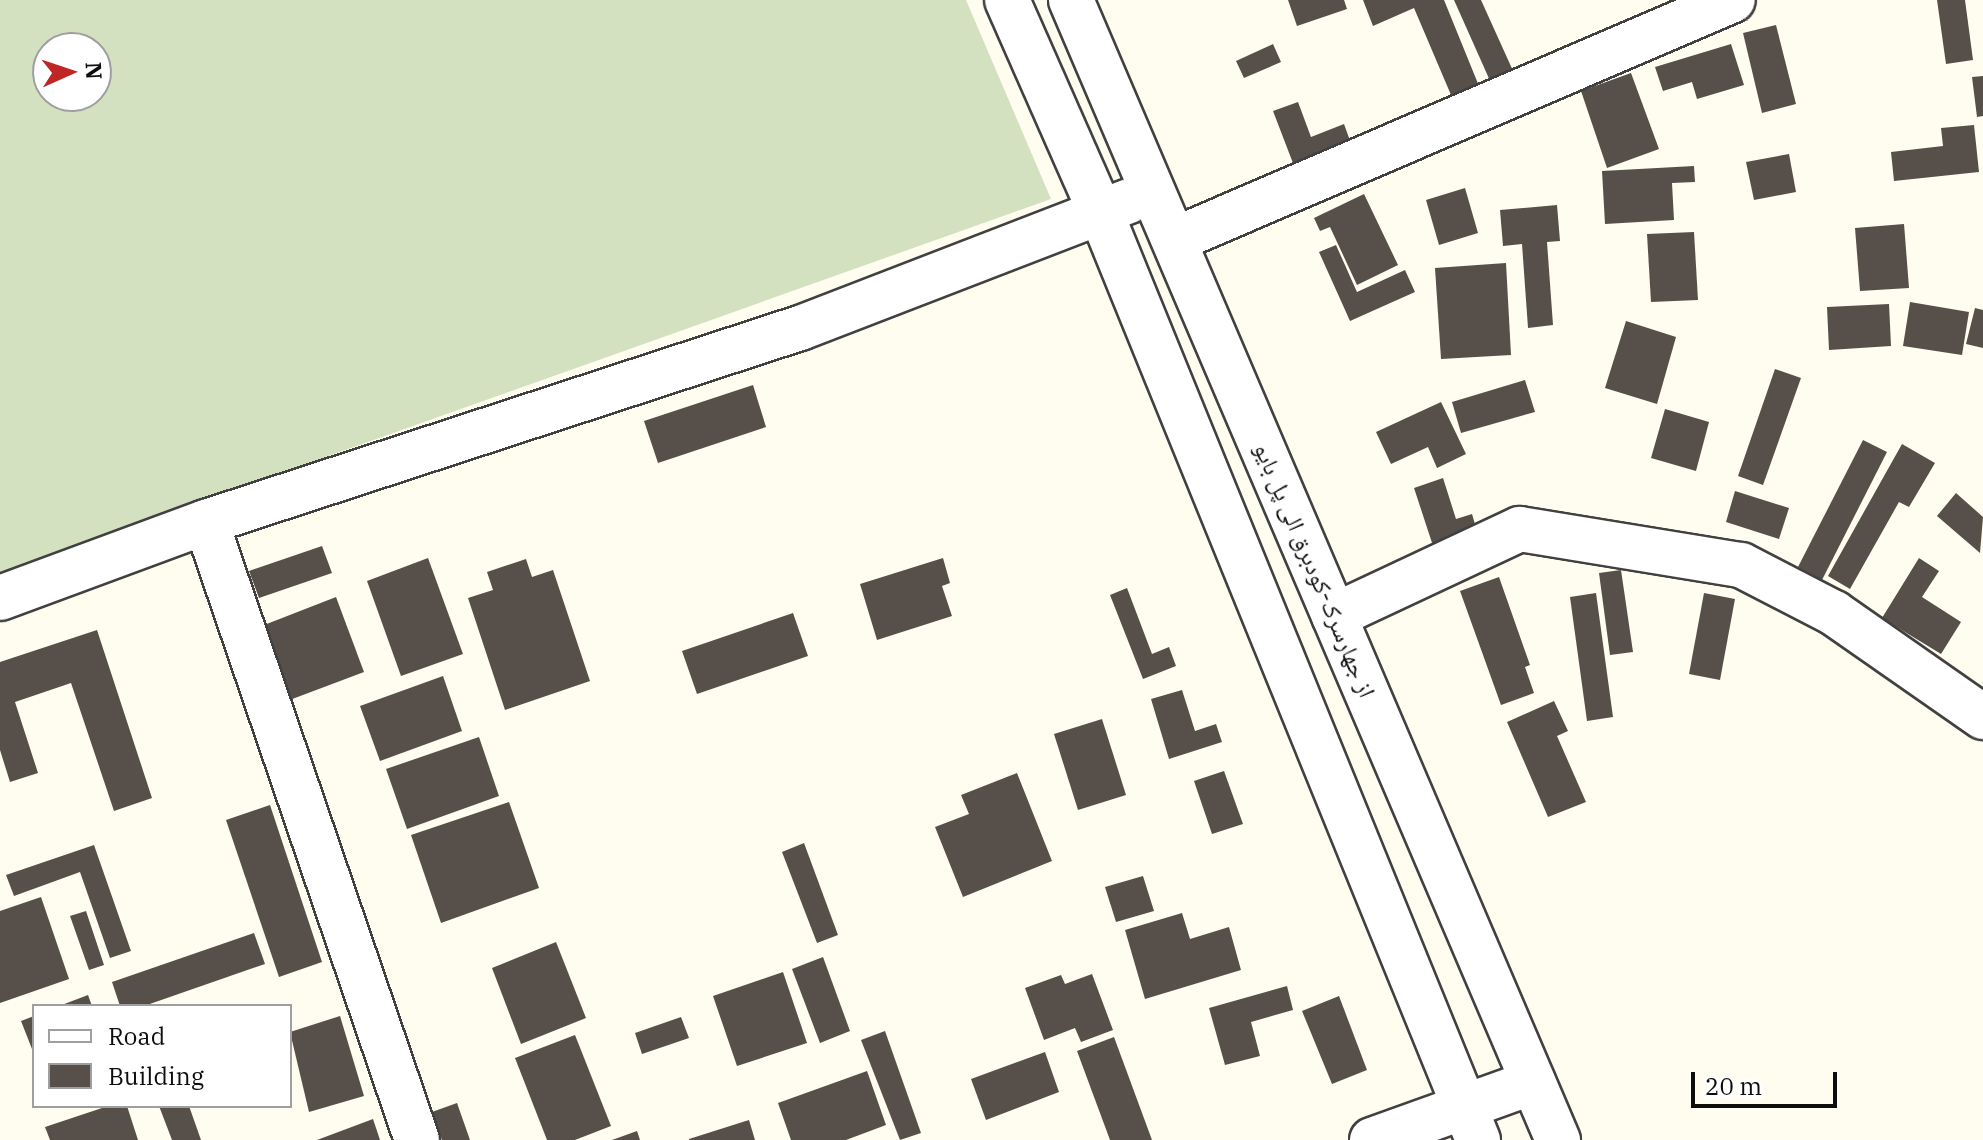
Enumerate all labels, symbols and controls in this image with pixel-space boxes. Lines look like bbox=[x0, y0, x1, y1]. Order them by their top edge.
north arrow bbox=[32, 32, 112, 112]
text: N bbox=[80, 61, 109, 80]
street label: از جهارسرک-کودبرق الی پل بایو bbox=[1248, 438, 1382, 702]
legend bbox=[32, 1004, 292, 1108]
text: Road bbox=[108, 1020, 165, 1052]
scale bar bbox=[1695, 1056, 1841, 1106]
text: Building bbox=[108, 1060, 204, 1092]
text: 20 m bbox=[1705, 1070, 1762, 1102]

